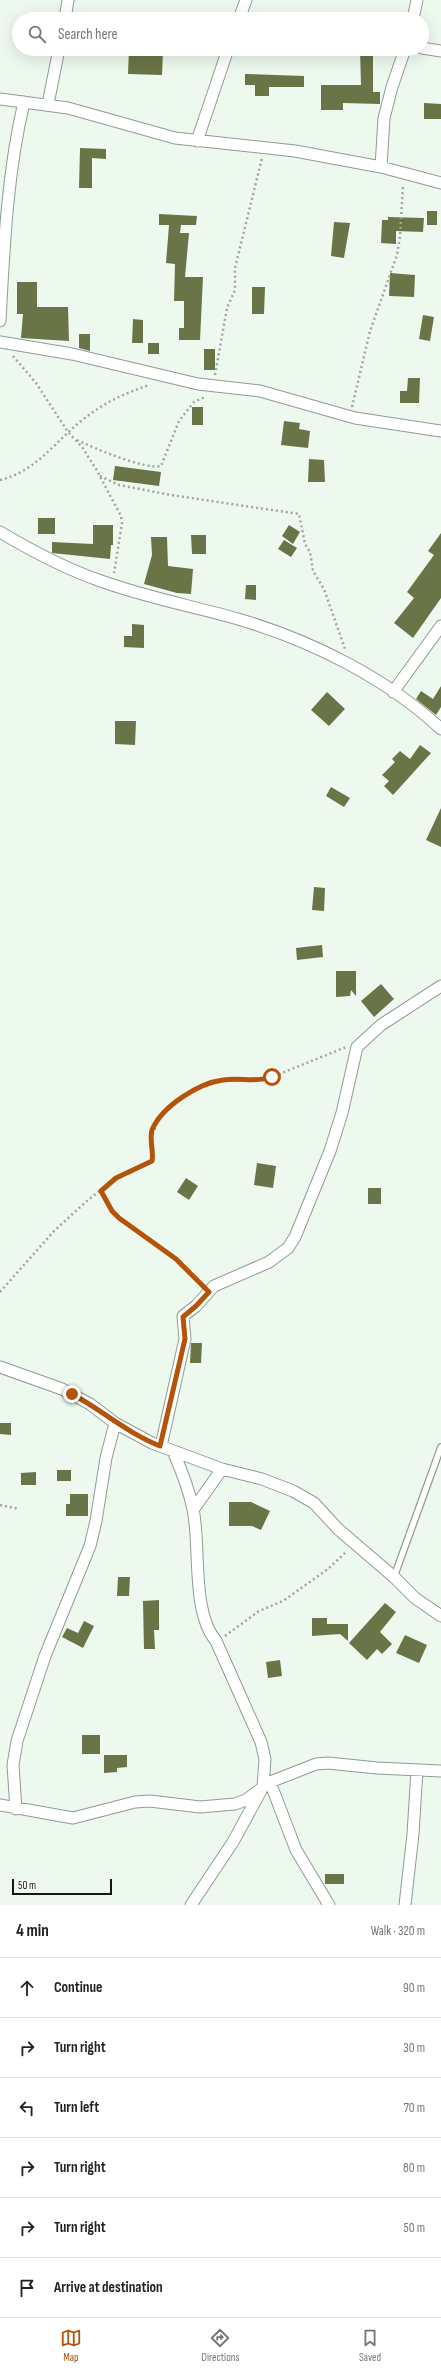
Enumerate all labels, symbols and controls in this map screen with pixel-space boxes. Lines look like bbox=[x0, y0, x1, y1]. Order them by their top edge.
search box bbox=[12, 12, 429, 56]
icon: search bbox=[26, 23, 48, 45]
text: Search here bbox=[58, 25, 118, 44]
route start bbox=[263, 1068, 281, 1086]
route end bbox=[63, 1385, 81, 1403]
scale bar bbox=[12, 1877, 112, 1896]
text: 50 m bbox=[18, 1879, 36, 1892]
text: 4 min bbox=[16, 1921, 49, 1941]
text: Walk · 320 m bbox=[371, 1923, 425, 1939]
icon: ahead bbox=[16, 1977, 38, 1999]
text: Continue bbox=[54, 1978, 103, 1997]
text: 90 m bbox=[403, 1980, 425, 1996]
icon: right bbox=[16, 2037, 38, 2059]
text: Turn right bbox=[54, 2038, 106, 2057]
text: 30 m bbox=[403, 2040, 425, 2056]
icon: left bbox=[16, 2097, 38, 2119]
text: Turn left bbox=[54, 2098, 99, 2117]
text: 70 m bbox=[404, 2100, 425, 2116]
icon: right bbox=[16, 2157, 38, 2179]
text: Turn right bbox=[54, 2158, 106, 2177]
text: 80 m bbox=[403, 2160, 425, 2176]
icon: right bbox=[16, 2217, 38, 2239]
text: Turn right bbox=[54, 2218, 106, 2237]
text: 50 m bbox=[404, 2220, 425, 2236]
icon: arrive bbox=[16, 2277, 38, 2299]
text: Arrive at destination bbox=[54, 2278, 163, 2297]
tab: Map bbox=[60, 2327, 82, 2364]
tab: Directions bbox=[202, 2327, 239, 2364]
tab: Saved bbox=[359, 2327, 381, 2364]

